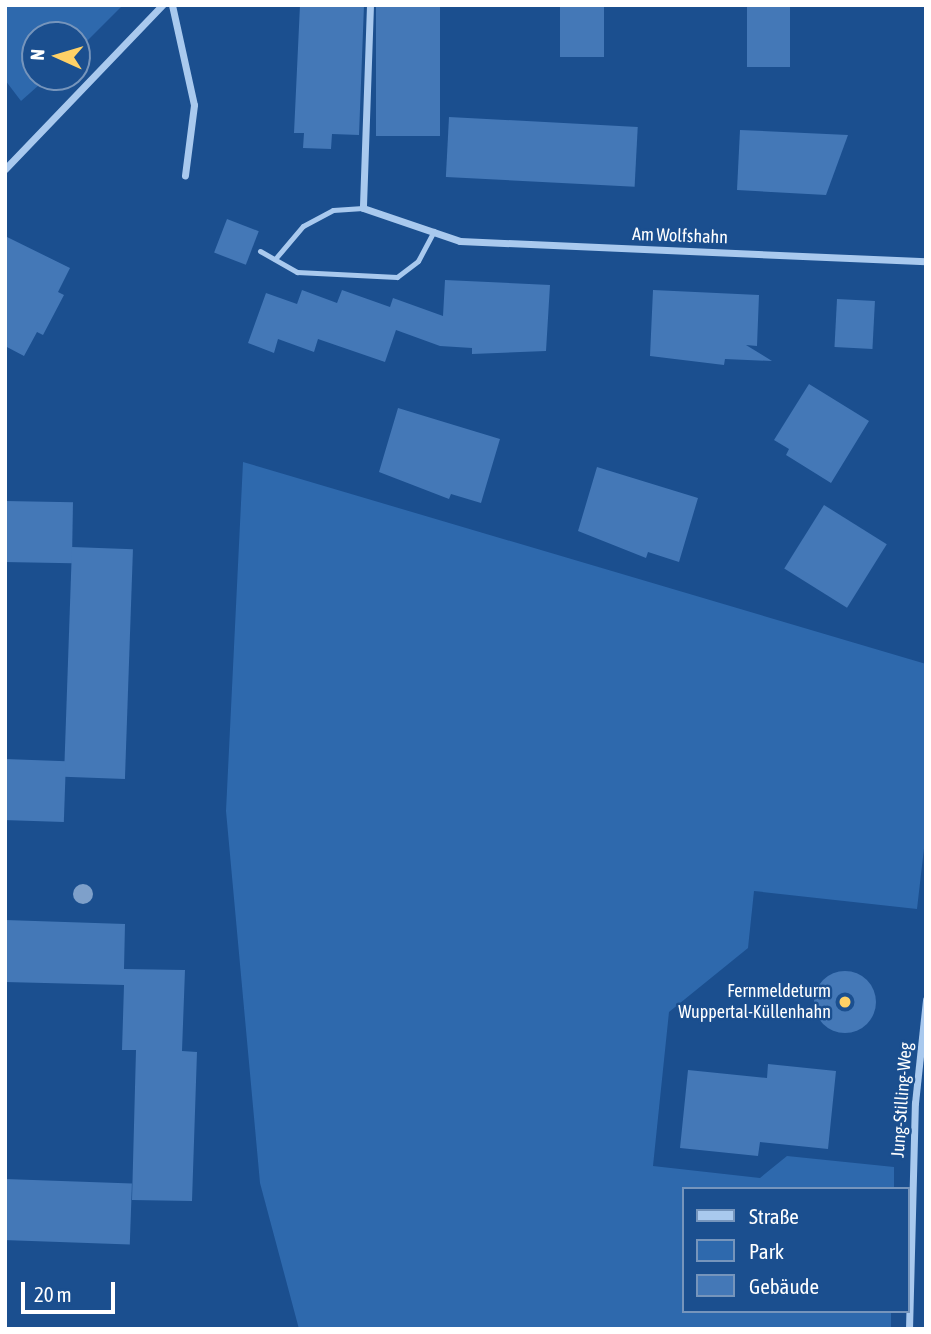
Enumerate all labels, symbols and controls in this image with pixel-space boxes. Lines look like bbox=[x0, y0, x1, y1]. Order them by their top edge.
north arrow bbox=[21, 21, 91, 91]
text: N bbox=[26, 48, 48, 61]
street label: Am Wolfshahn bbox=[632, 224, 728, 248]
place label: Fernmeldeturm Wuppertal-Küllenhahn bbox=[678, 981, 831, 1024]
marker: Fernmeldeturm Wuppertal-Küllenhahn bbox=[837, 994, 853, 1010]
street label: Jung-Stilling-Weg bbox=[887, 1042, 917, 1158]
legend bbox=[682, 1187, 910, 1313]
text: Straße bbox=[749, 1204, 799, 1228]
text: Park bbox=[749, 1239, 784, 1263]
scale bar bbox=[24, 1268, 119, 1312]
text: Gebäude bbox=[749, 1274, 819, 1298]
text: 20 m bbox=[34, 1282, 72, 1306]

